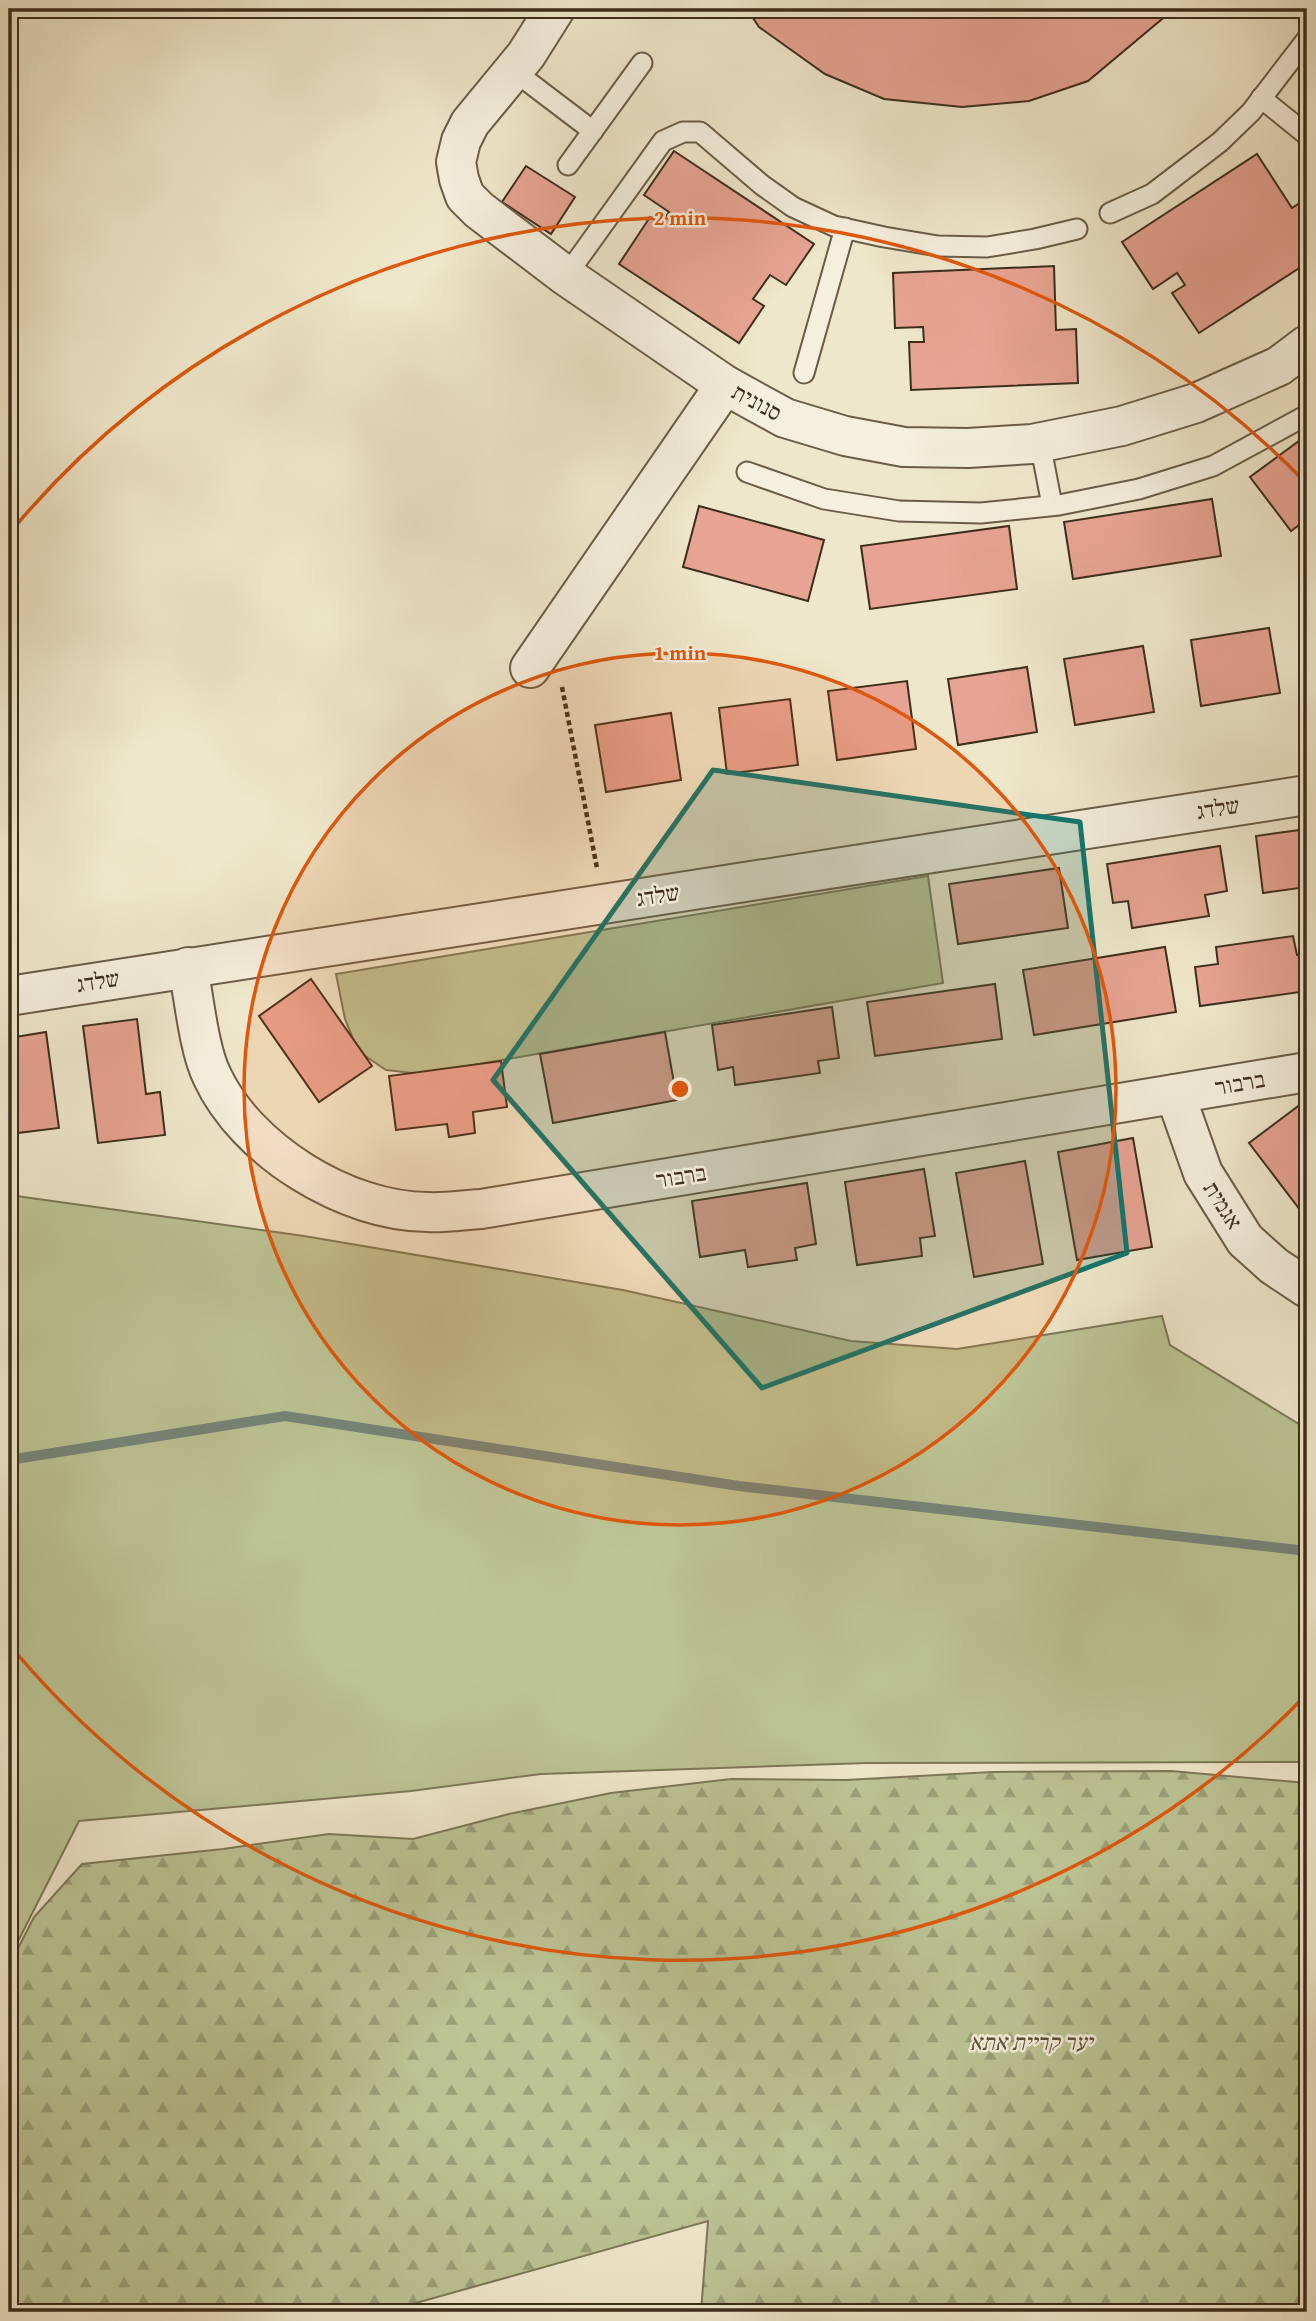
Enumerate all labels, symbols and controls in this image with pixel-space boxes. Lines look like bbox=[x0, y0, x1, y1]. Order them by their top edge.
text: 2 min bbox=[654, 202, 707, 233]
street label: סנונית bbox=[726, 375, 788, 428]
text: 1 min bbox=[654, 637, 707, 668]
street label: שלדג bbox=[1194, 788, 1242, 827]
street label: שלדג bbox=[634, 875, 682, 914]
street label: שלדג bbox=[74, 961, 122, 1000]
street label: ברבור bbox=[1212, 1062, 1268, 1103]
centre of rings bbox=[668, 1077, 692, 1101]
street label: ברבור bbox=[653, 1155, 708, 1196]
street label: אגמית bbox=[1196, 1174, 1251, 1235]
park label: יער קריית אתא bbox=[970, 2025, 1095, 2058]

